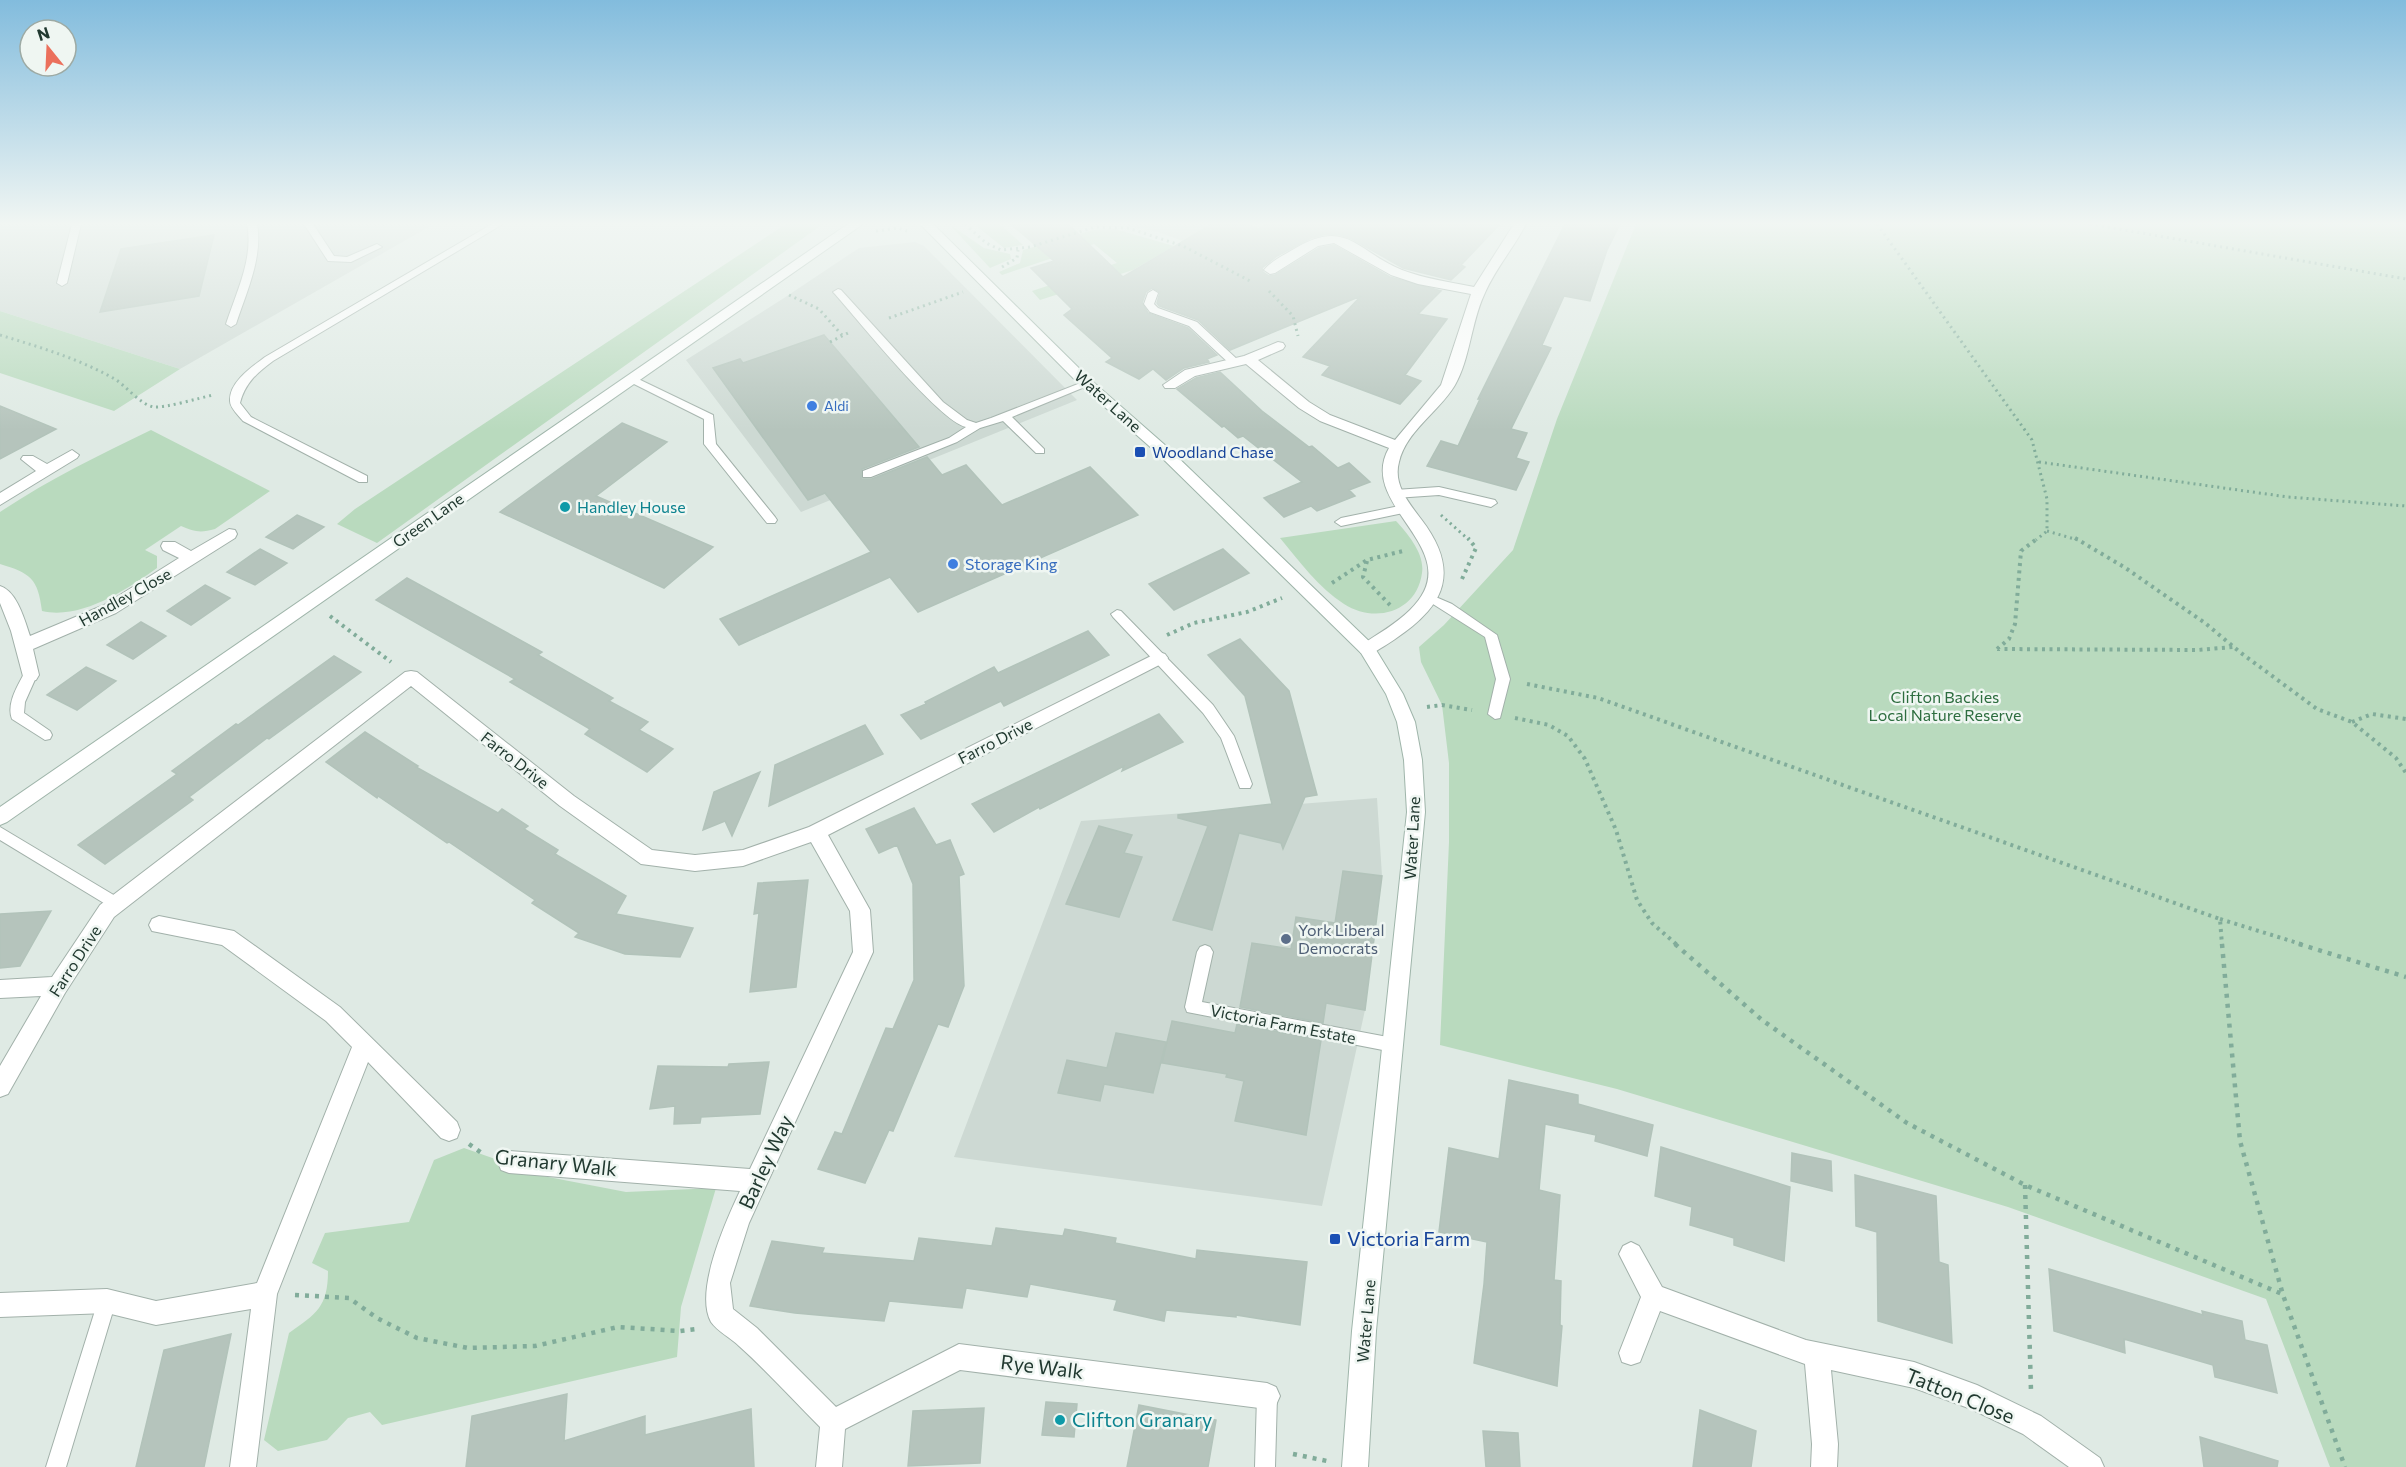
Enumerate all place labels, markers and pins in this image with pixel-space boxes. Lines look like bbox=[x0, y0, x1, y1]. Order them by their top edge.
place label: Aldi bbox=[824, 397, 849, 414]
marker: Aldi bbox=[805, 399, 819, 413]
place label: Woodland Chase bbox=[1152, 442, 1274, 461]
marker: Woodland Chase bbox=[1133, 445, 1147, 459]
place label: Handley House bbox=[577, 497, 686, 516]
marker: Handley House bbox=[558, 500, 572, 514]
place label: Storage King bbox=[965, 554, 1058, 573]
marker: Storage King bbox=[946, 557, 960, 571]
place label: York Liberal Democrats bbox=[1298, 920, 1384, 957]
marker: York Liberal Democrats bbox=[1279, 932, 1293, 946]
place label: Victoria Farm bbox=[1347, 1226, 1470, 1250]
marker: Victoria Farm bbox=[1328, 1232, 1342, 1246]
place label: Clifton Granary bbox=[1072, 1407, 1212, 1431]
marker: Clifton Granary bbox=[1053, 1413, 1067, 1427]

